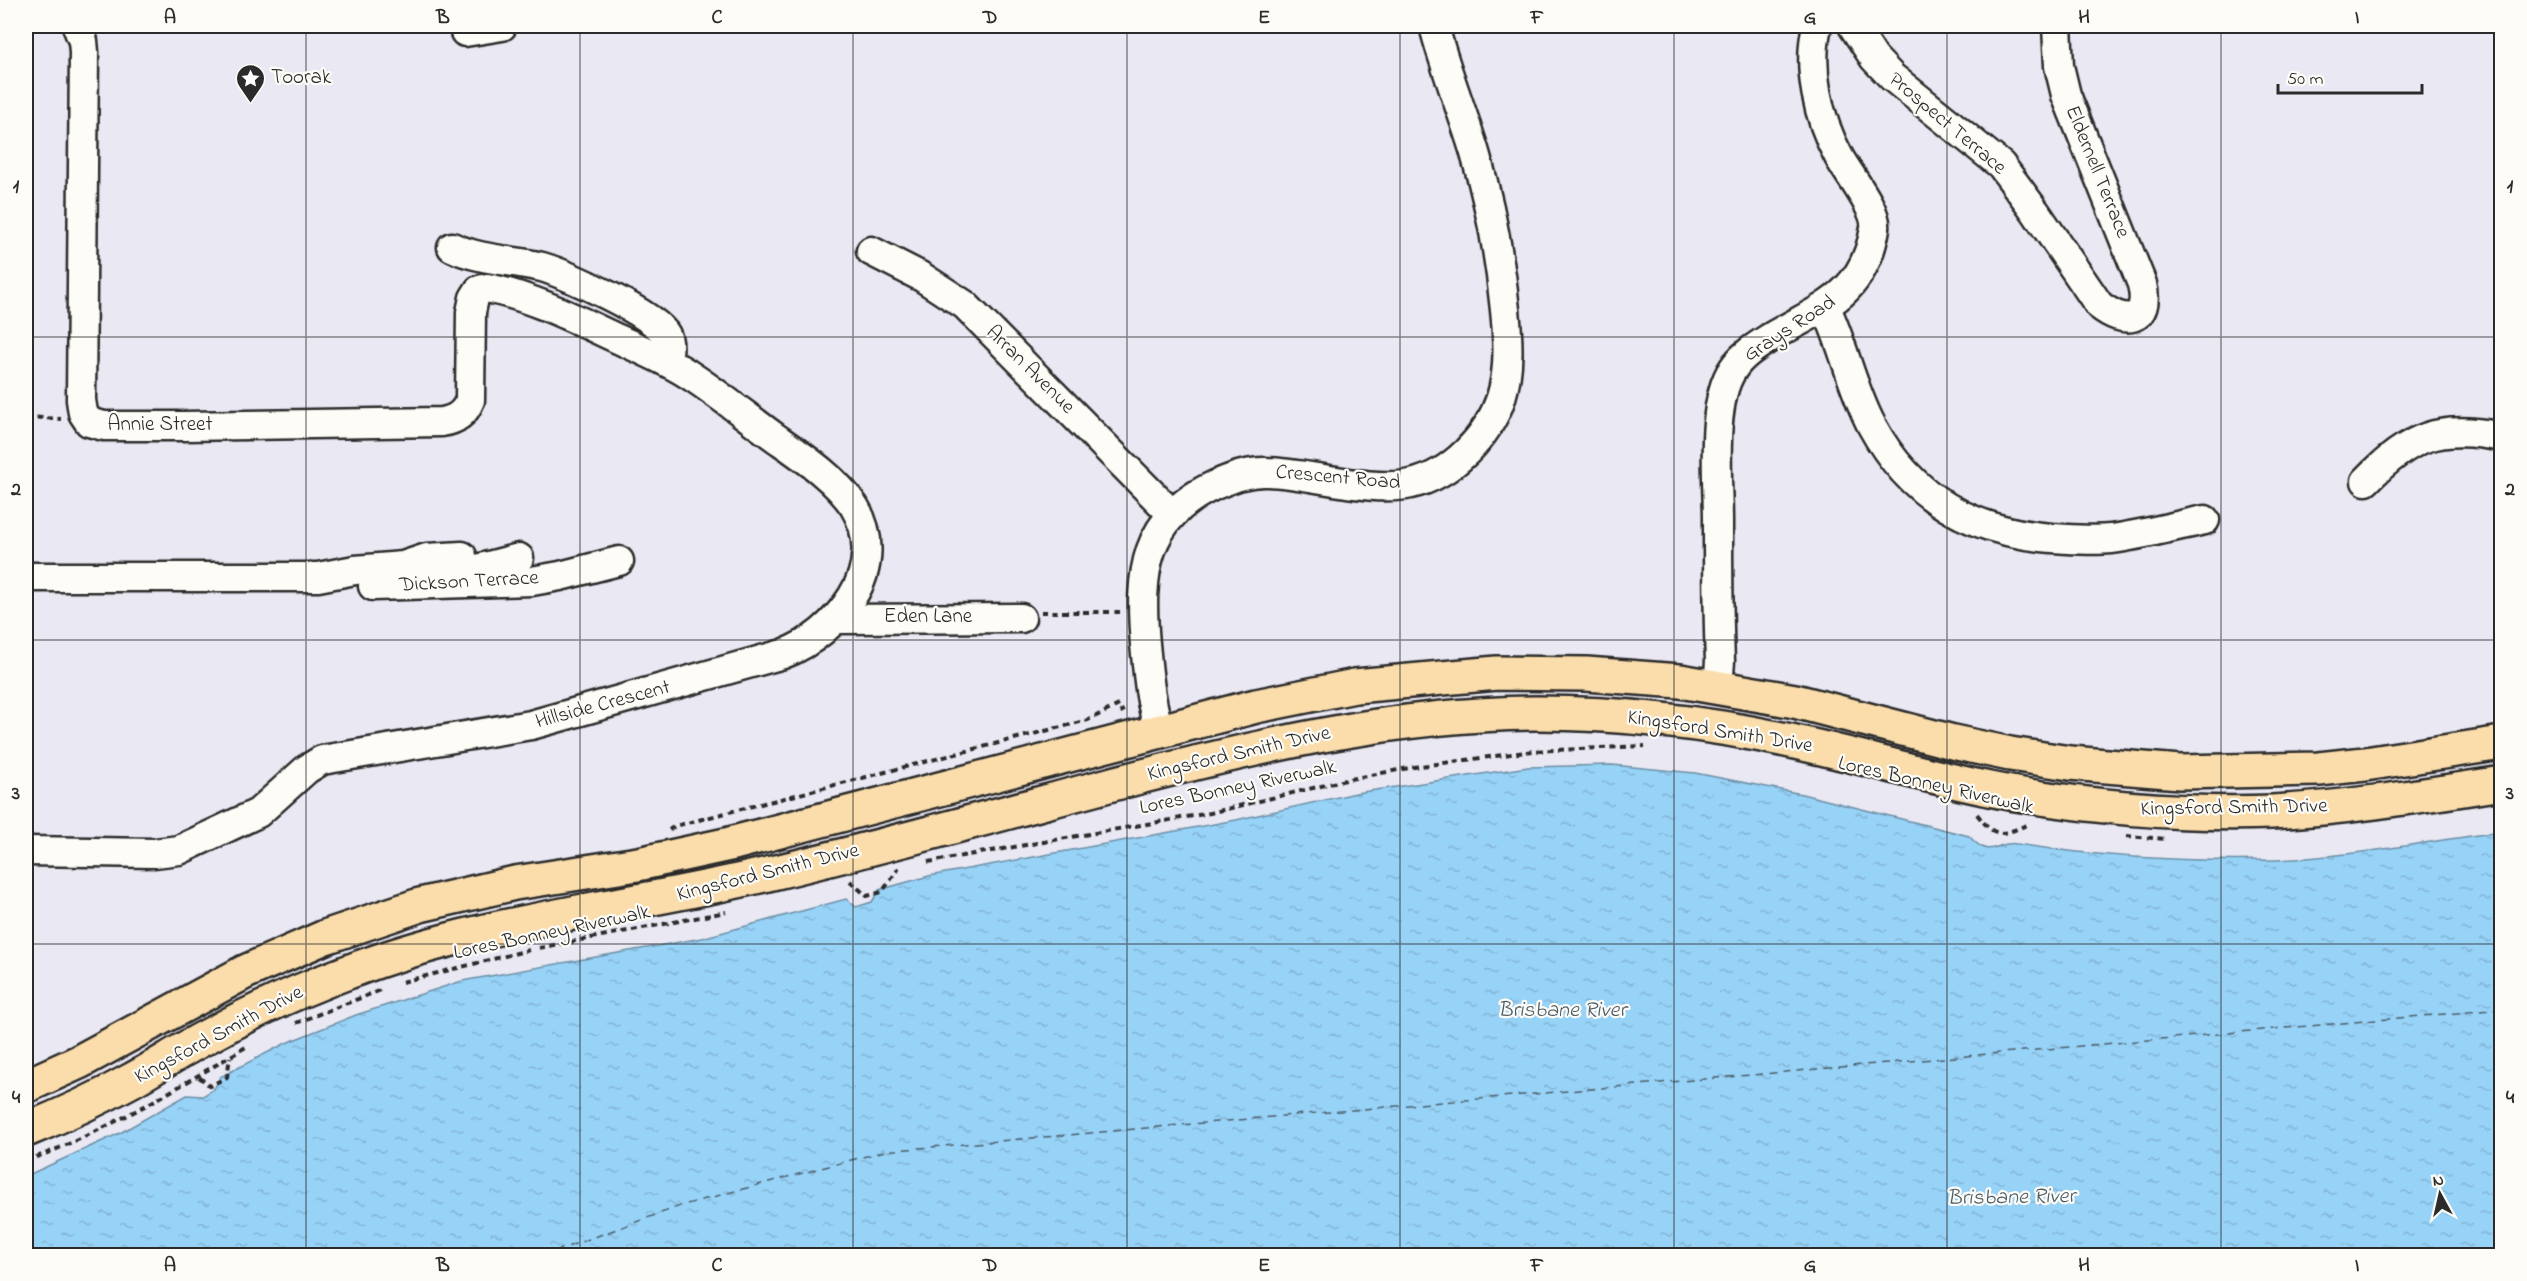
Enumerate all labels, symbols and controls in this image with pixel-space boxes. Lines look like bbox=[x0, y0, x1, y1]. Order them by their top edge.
text: A bbox=[164, 4, 176, 33]
text: B bbox=[435, 4, 450, 33]
text: C bbox=[712, 4, 723, 33]
text: D bbox=[982, 4, 997, 33]
text: E bbox=[1258, 4, 1270, 33]
text: F bbox=[1530, 4, 1544, 33]
text: G bbox=[1804, 4, 1817, 33]
text: H bbox=[2078, 4, 2090, 33]
text: I bbox=[2355, 4, 2360, 33]
scale bar bbox=[2278, 57, 2422, 95]
place icon: Toorak bbox=[234, 62, 266, 104]
place label: Toorak bbox=[271, 63, 332, 93]
street label: Prospect Terrace bbox=[1881, 66, 2013, 183]
text: 50 m bbox=[2287, 67, 2324, 93]
street label: Eldernell Terrace bbox=[2057, 101, 2137, 243]
text: 1 bbox=[13, 173, 20, 202]
text: 1 bbox=[2507, 173, 2514, 202]
street label: Grays Road bbox=[1738, 288, 1843, 372]
street label: Arran Avenue bbox=[978, 318, 1082, 422]
street label: Annie Street bbox=[108, 410, 213, 440]
street label: Crescent Road bbox=[1274, 458, 1402, 498]
text: 2 bbox=[10, 476, 21, 505]
text: 2 bbox=[2504, 476, 2515, 505]
street label: Dickson Terrace bbox=[398, 563, 540, 601]
street label: Eden Lane bbox=[884, 602, 973, 632]
street label: Hillside Crescent bbox=[532, 673, 674, 737]
street label: Kingsford Smith Drive bbox=[1625, 703, 1815, 764]
street label: Kingsford Smith Drive bbox=[1144, 718, 1335, 792]
street label: Lores Bonney Riverwalk bbox=[1834, 749, 2038, 825]
street label: Lores Bonney Riverwalk bbox=[1137, 752, 1340, 825]
text: 3 bbox=[11, 780, 20, 809]
text: 3 bbox=[2505, 780, 2514, 809]
street label: Kingsford Smith Drive bbox=[2140, 791, 2328, 827]
street label: Kingsford Smith Drive bbox=[674, 836, 863, 912]
street label: Lores Bonney Riverwalk bbox=[451, 897, 654, 970]
street label: Kingsford Smith Drive bbox=[129, 978, 310, 1094]
water label: Brisbane River bbox=[1498, 995, 1629, 1027]
text: 4 bbox=[12, 1084, 21, 1113]
text: 4 bbox=[2506, 1084, 2515, 1113]
north arrow bbox=[2410, 1164, 2470, 1224]
text: N bbox=[2431, 1168, 2445, 1194]
water label: Brisbane River bbox=[1947, 1181, 2079, 1215]
text: A bbox=[164, 1252, 176, 1281]
text: B bbox=[435, 1252, 450, 1281]
text: C bbox=[712, 1252, 723, 1281]
text: D bbox=[982, 1252, 997, 1281]
text: E bbox=[1258, 1252, 1270, 1281]
text: F bbox=[1530, 1252, 1544, 1281]
text: G bbox=[1804, 1252, 1817, 1281]
text: H bbox=[2078, 1252, 2090, 1281]
text: I bbox=[2355, 1252, 2360, 1281]

